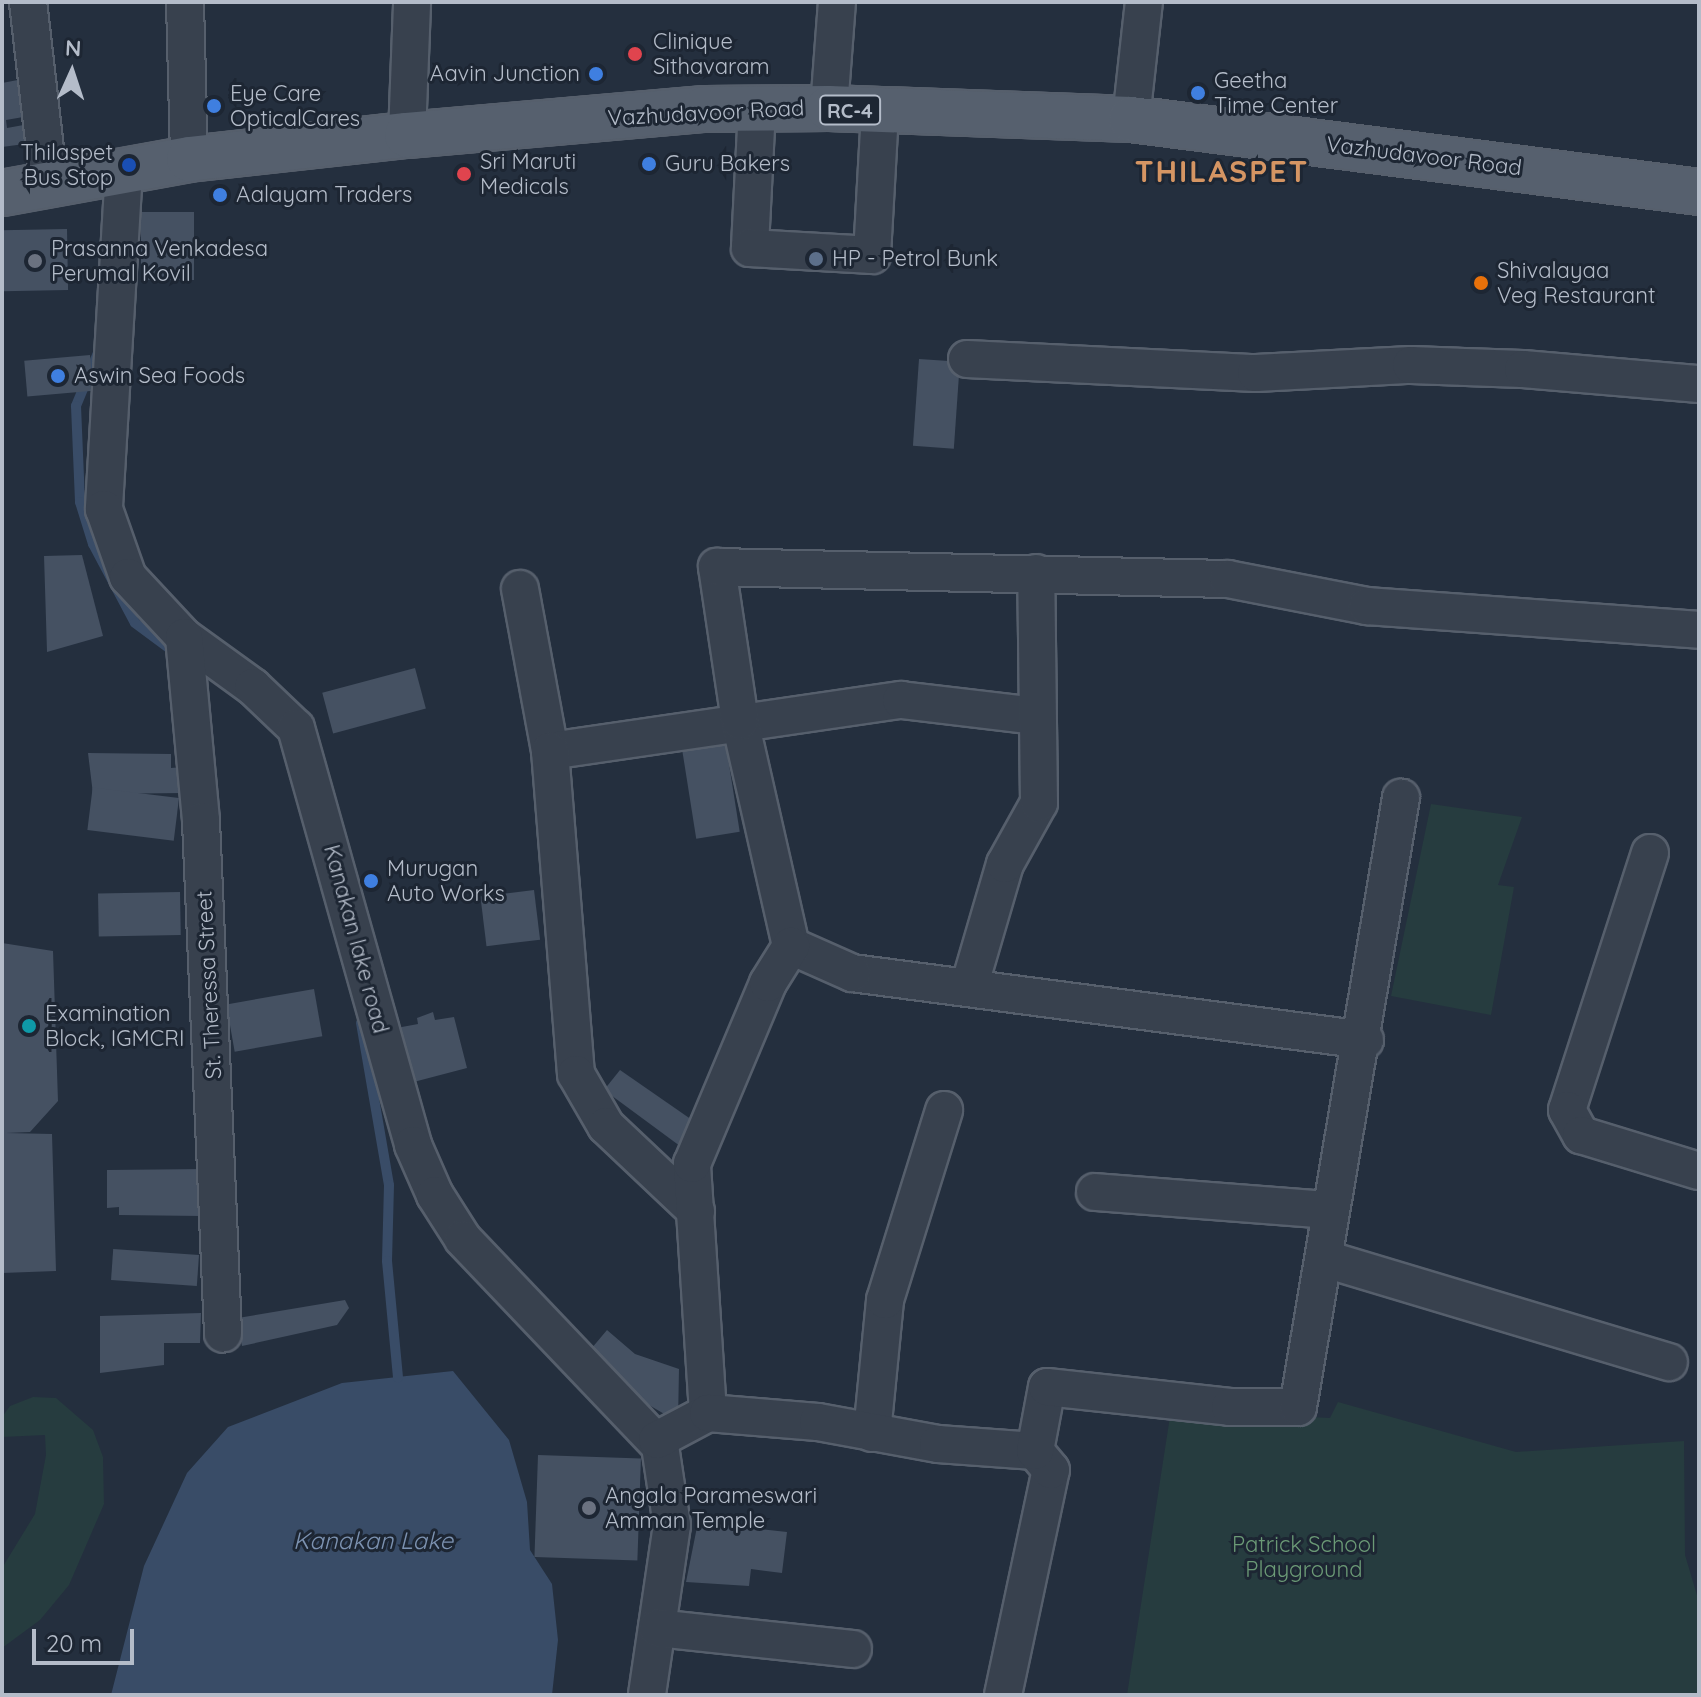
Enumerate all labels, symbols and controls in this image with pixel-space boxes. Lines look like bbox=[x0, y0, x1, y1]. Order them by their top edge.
place label: Clinique Sithavaram bbox=[653, 28, 770, 80]
north arrow bbox=[32, 32, 112, 112]
text: N bbox=[64, 34, 82, 62]
marker: Clinique Sithavaram bbox=[624, 43, 646, 65]
place label: Aavin Junction bbox=[430, 61, 580, 87]
marker: Aavin Junction bbox=[587, 65, 605, 83]
place label: Geetha Time Center bbox=[1214, 67, 1338, 118]
place label: Eye Care OpticalCares bbox=[230, 80, 360, 132]
marker: Geetha Time Center bbox=[1189, 84, 1207, 102]
road number: RC-4 bbox=[818, 94, 882, 126]
street label: Vazhudavoor Road bbox=[607, 95, 805, 131]
marker: Eye Care OpticalCares bbox=[205, 97, 223, 115]
street label: Vazhudavoor Road bbox=[1325, 131, 1523, 181]
place label: Thilaspet Bus Stop bbox=[21, 139, 113, 190]
place label: Sri Maruti Medicals bbox=[480, 148, 576, 200]
place label: Guru Bakers bbox=[665, 151, 790, 177]
district label: THILASPET bbox=[1135, 153, 1309, 189]
marker: Guru Bakers bbox=[640, 155, 658, 173]
marker: Thilaspet Bus Stop bbox=[120, 156, 138, 174]
marker: Sri Maruti Medicals bbox=[455, 165, 473, 183]
place label: Aalayam Traders bbox=[236, 182, 412, 208]
marker: Aalayam Traders bbox=[211, 186, 229, 204]
place label: Prasanna Venkadesa Perumal Kovil bbox=[51, 235, 268, 286]
place label: HP - Petrol Bunk bbox=[832, 246, 998, 272]
marker: HP - Petrol Bunk bbox=[807, 250, 825, 268]
marker: Prasanna Venkadesa Perumal Kovil bbox=[26, 252, 44, 270]
place label: Shivalayaa Veg Restaurant bbox=[1497, 257, 1655, 308]
marker: Shivalayaa Veg Restaurant bbox=[1472, 274, 1490, 292]
place label: Aswin Sea Foods bbox=[74, 363, 245, 389]
marker: Aswin Sea Foods bbox=[49, 367, 67, 385]
street label: Kanakan lake road bbox=[318, 842, 394, 1036]
place label: Murugan Auto Works bbox=[387, 855, 505, 906]
marker: Murugan Auto Works bbox=[362, 872, 380, 890]
street label: St. Theressa Street bbox=[191, 890, 227, 1080]
place label: Examination Block, IGMCRI bbox=[45, 1000, 184, 1052]
marker: Examination Block, IGMCRI bbox=[20, 1017, 38, 1035]
place label: Angala Parameswari Amman Temple bbox=[605, 1482, 817, 1534]
marker: Angala Parameswari Amman Temple bbox=[580, 1499, 598, 1517]
water label: Kanakan Lake bbox=[293, 1527, 453, 1555]
park label: Patrick School Playground bbox=[1232, 1531, 1376, 1582]
scale bar bbox=[36, 1613, 138, 1663]
text: 20 m bbox=[46, 1628, 102, 1658]

